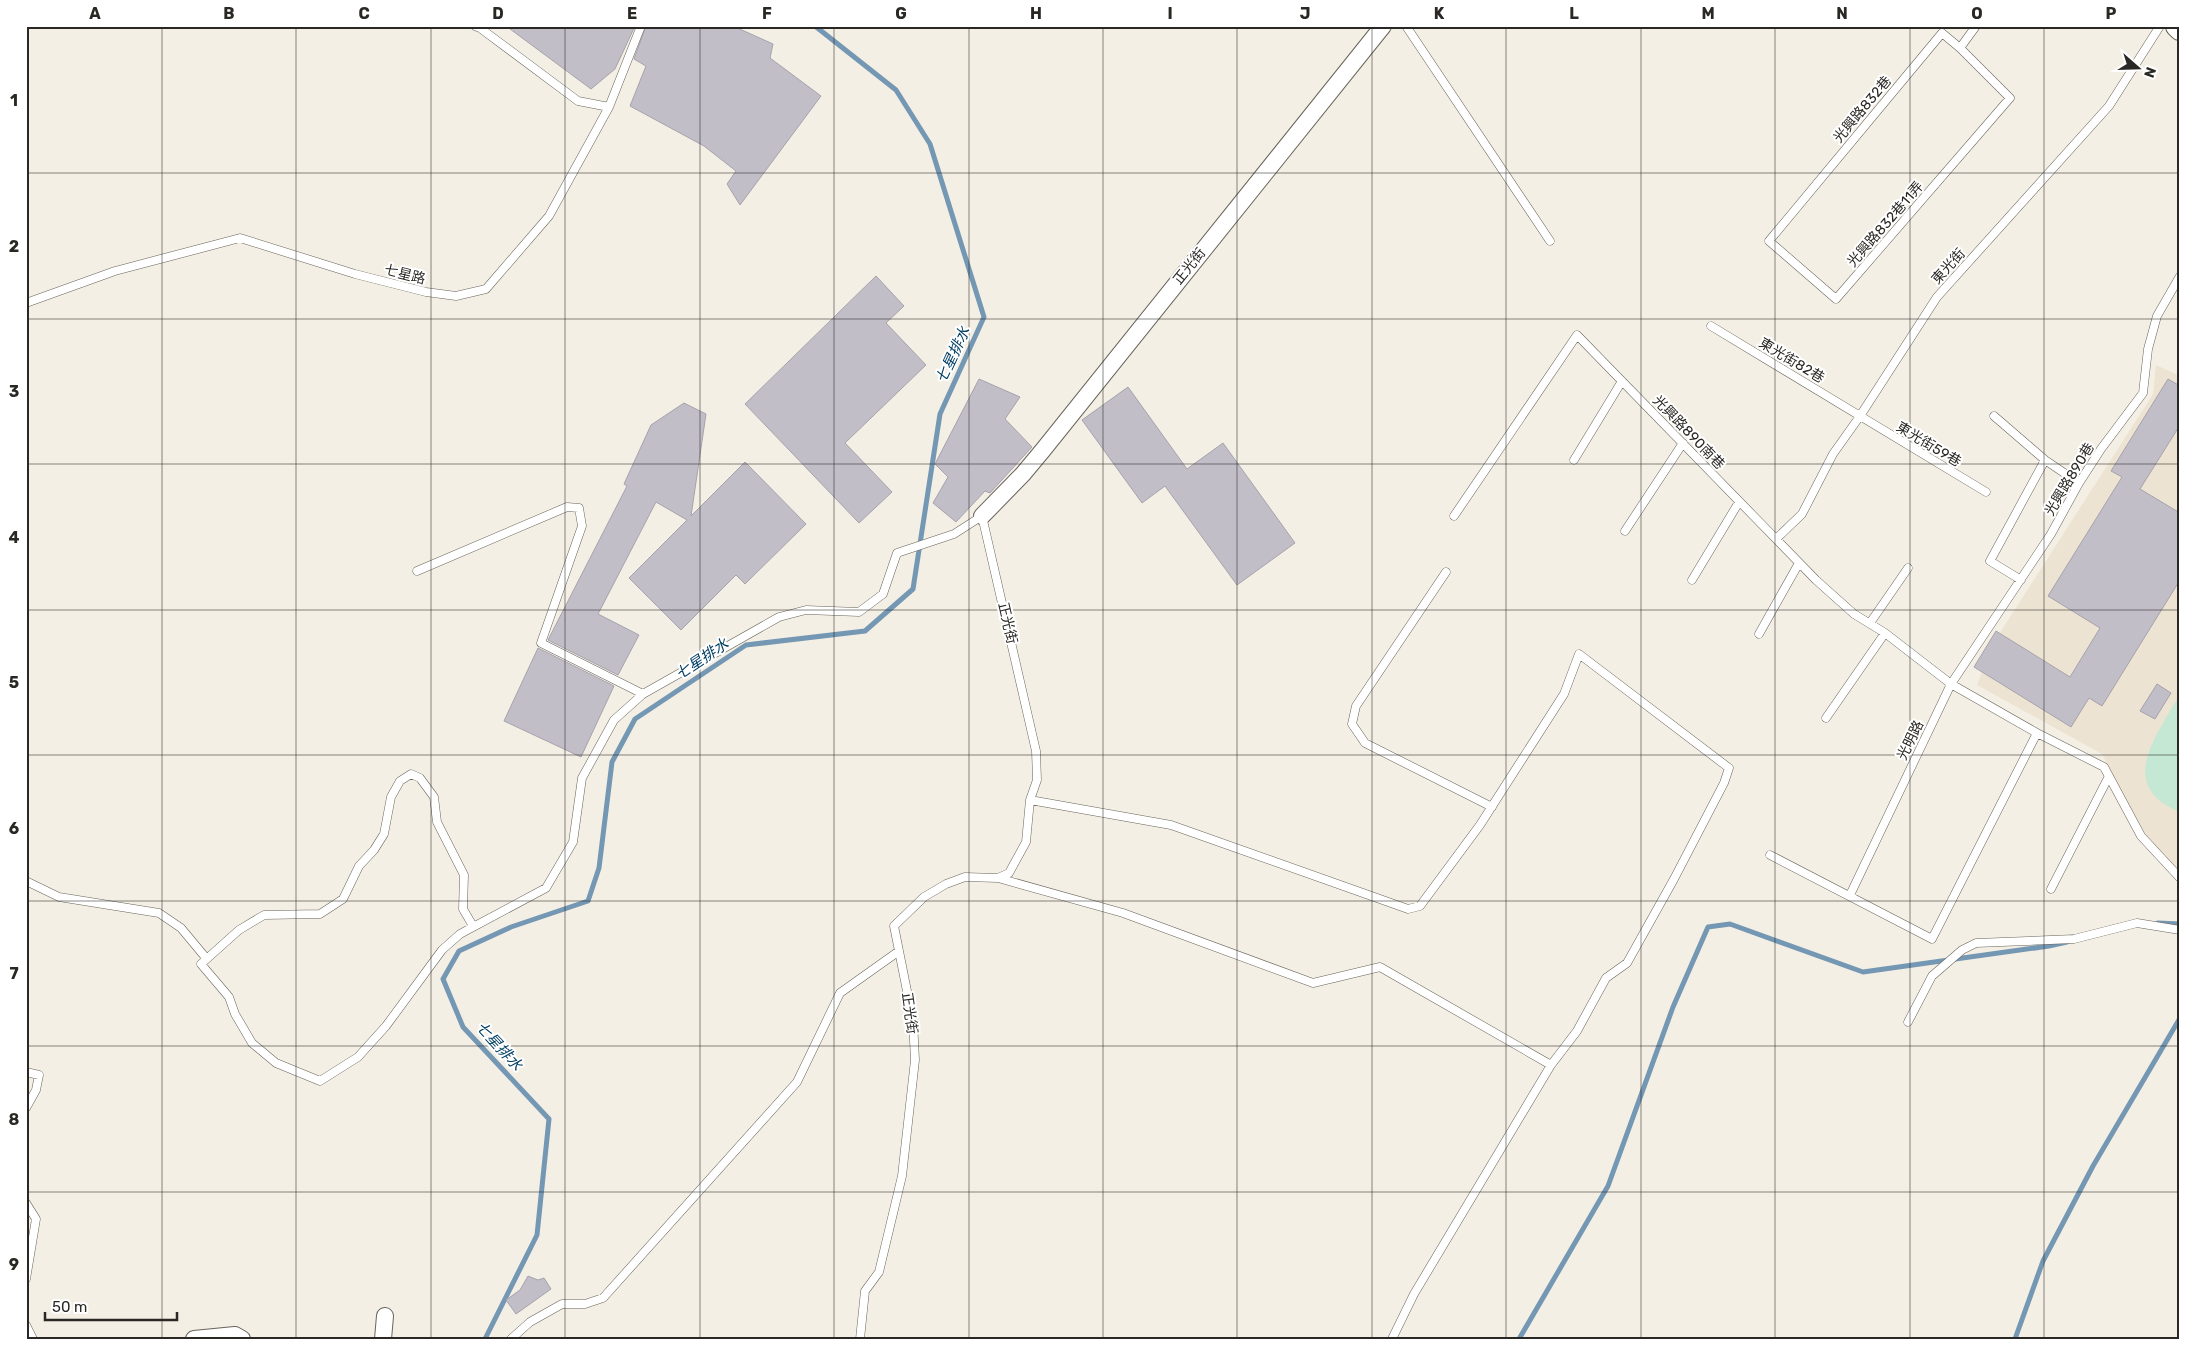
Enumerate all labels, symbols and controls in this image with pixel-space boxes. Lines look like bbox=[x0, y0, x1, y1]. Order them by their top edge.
text: A bbox=[89, 4, 101, 23]
text: B bbox=[223, 4, 235, 23]
text: C bbox=[358, 4, 370, 23]
text: D bbox=[492, 4, 504, 23]
text: E bbox=[627, 4, 637, 23]
text: F bbox=[762, 4, 772, 23]
text: G bbox=[895, 4, 907, 23]
text: H bbox=[1030, 4, 1042, 23]
text: I bbox=[1167, 4, 1173, 23]
text: J bbox=[1300, 4, 1310, 23]
text: K bbox=[1434, 4, 1445, 23]
text: L bbox=[1569, 4, 1579, 23]
text: M bbox=[1701, 4, 1715, 23]
text: N bbox=[1836, 4, 1848, 23]
text: O bbox=[1971, 4, 1983, 23]
text: P bbox=[2106, 4, 2117, 23]
north arrow bbox=[2114, 42, 2164, 92]
text: N bbox=[2140, 65, 2159, 80]
street label: 光興路832巷 bbox=[1830, 73, 1895, 146]
text: 1 bbox=[10, 91, 18, 110]
street label: 光興路832巷11弄 bbox=[1844, 178, 1927, 270]
text: 2 bbox=[9, 237, 19, 256]
street label: 正光街 bbox=[1170, 245, 1209, 288]
street label: 東光街 bbox=[1928, 245, 1969, 288]
street label: 七星路 bbox=[382, 261, 427, 288]
water label: 七星排水 bbox=[932, 323, 974, 386]
street label: 東光街82巷 bbox=[1756, 334, 1827, 387]
text: 3 bbox=[9, 382, 19, 401]
street label: 光興路890南巷 bbox=[1649, 392, 1728, 473]
street label: 東光街59巷 bbox=[1893, 418, 1964, 470]
street label: 光興路890巷 bbox=[2041, 440, 2098, 519]
text: 4 bbox=[9, 528, 20, 547]
street label: 正光街 bbox=[995, 601, 1021, 645]
water label: 七星排水 bbox=[672, 634, 733, 683]
text: 5 bbox=[9, 673, 19, 692]
street label: 光明路 bbox=[1894, 718, 1927, 763]
text: 6 bbox=[9, 819, 19, 838]
text: 7 bbox=[9, 964, 19, 983]
street label: 正光街 bbox=[898, 991, 921, 1035]
water label: 七星排水 bbox=[472, 1018, 527, 1075]
text: 8 bbox=[9, 1110, 20, 1129]
text: 9 bbox=[9, 1255, 19, 1274]
scale bar bbox=[45, 1290, 178, 1322]
text: 50 m bbox=[52, 1298, 87, 1316]

